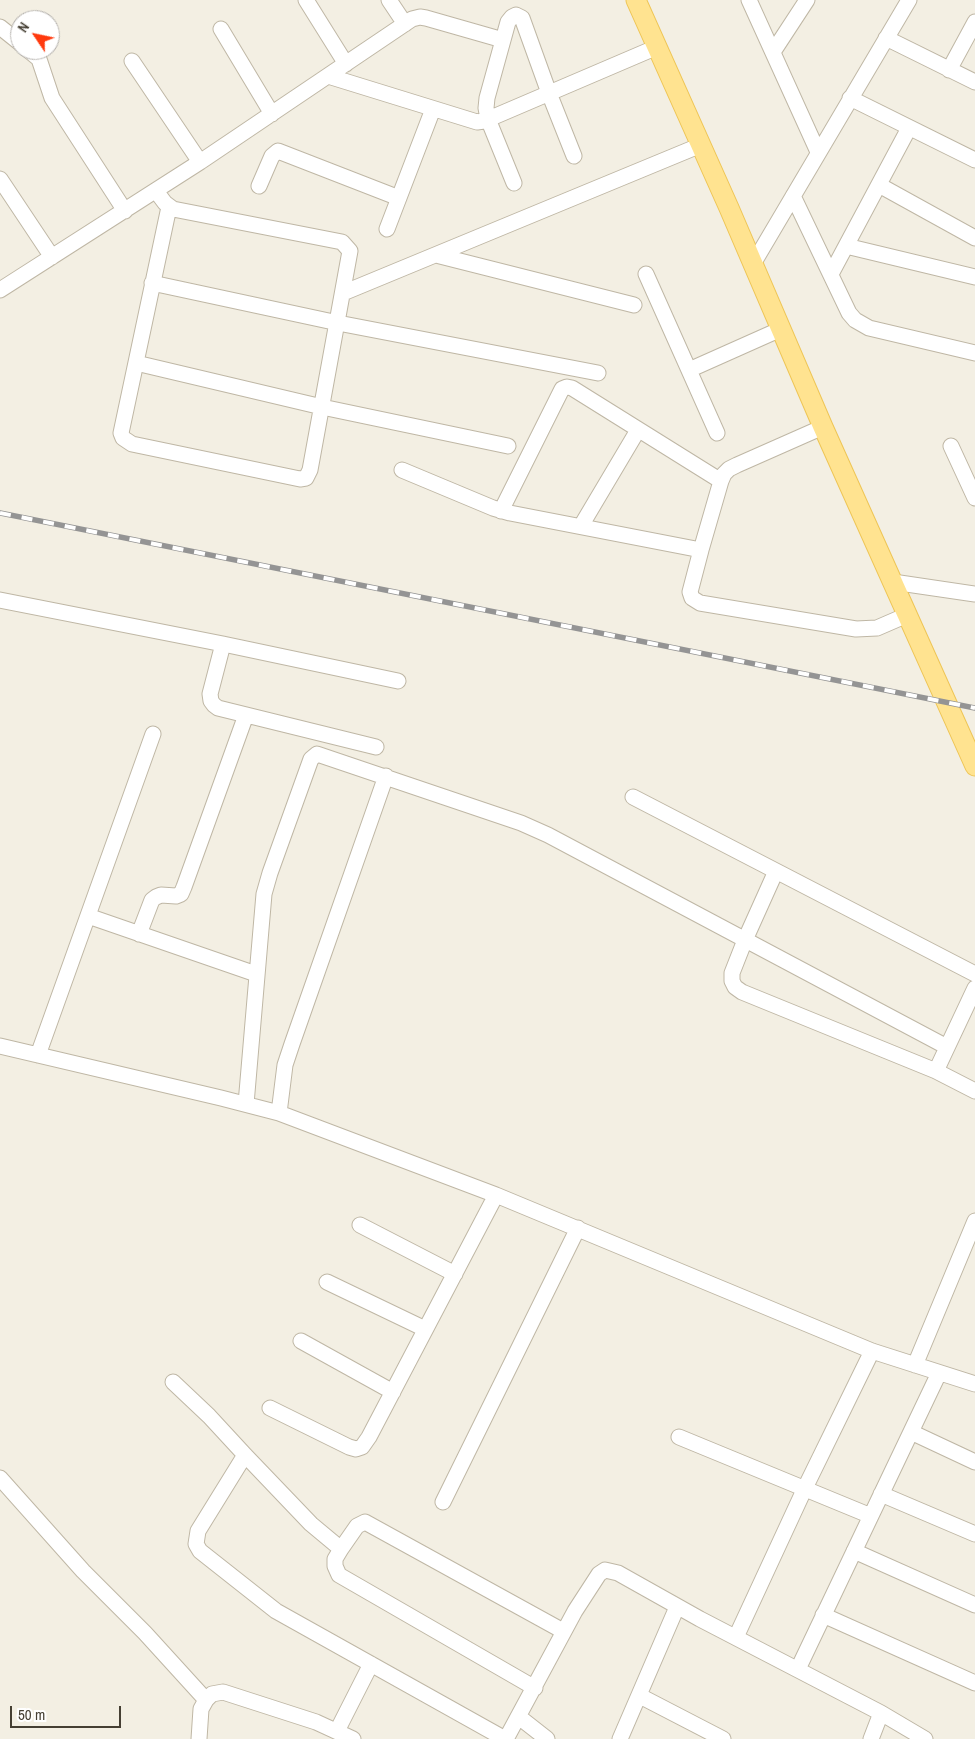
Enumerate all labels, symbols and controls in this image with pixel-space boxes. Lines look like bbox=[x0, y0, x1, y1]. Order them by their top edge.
north arrow bbox=[10, 10, 60, 60]
text: N bbox=[14, 19, 33, 36]
scale bar bbox=[12, 1696, 124, 1728]
text: 50 m bbox=[18, 1704, 45, 1725]

